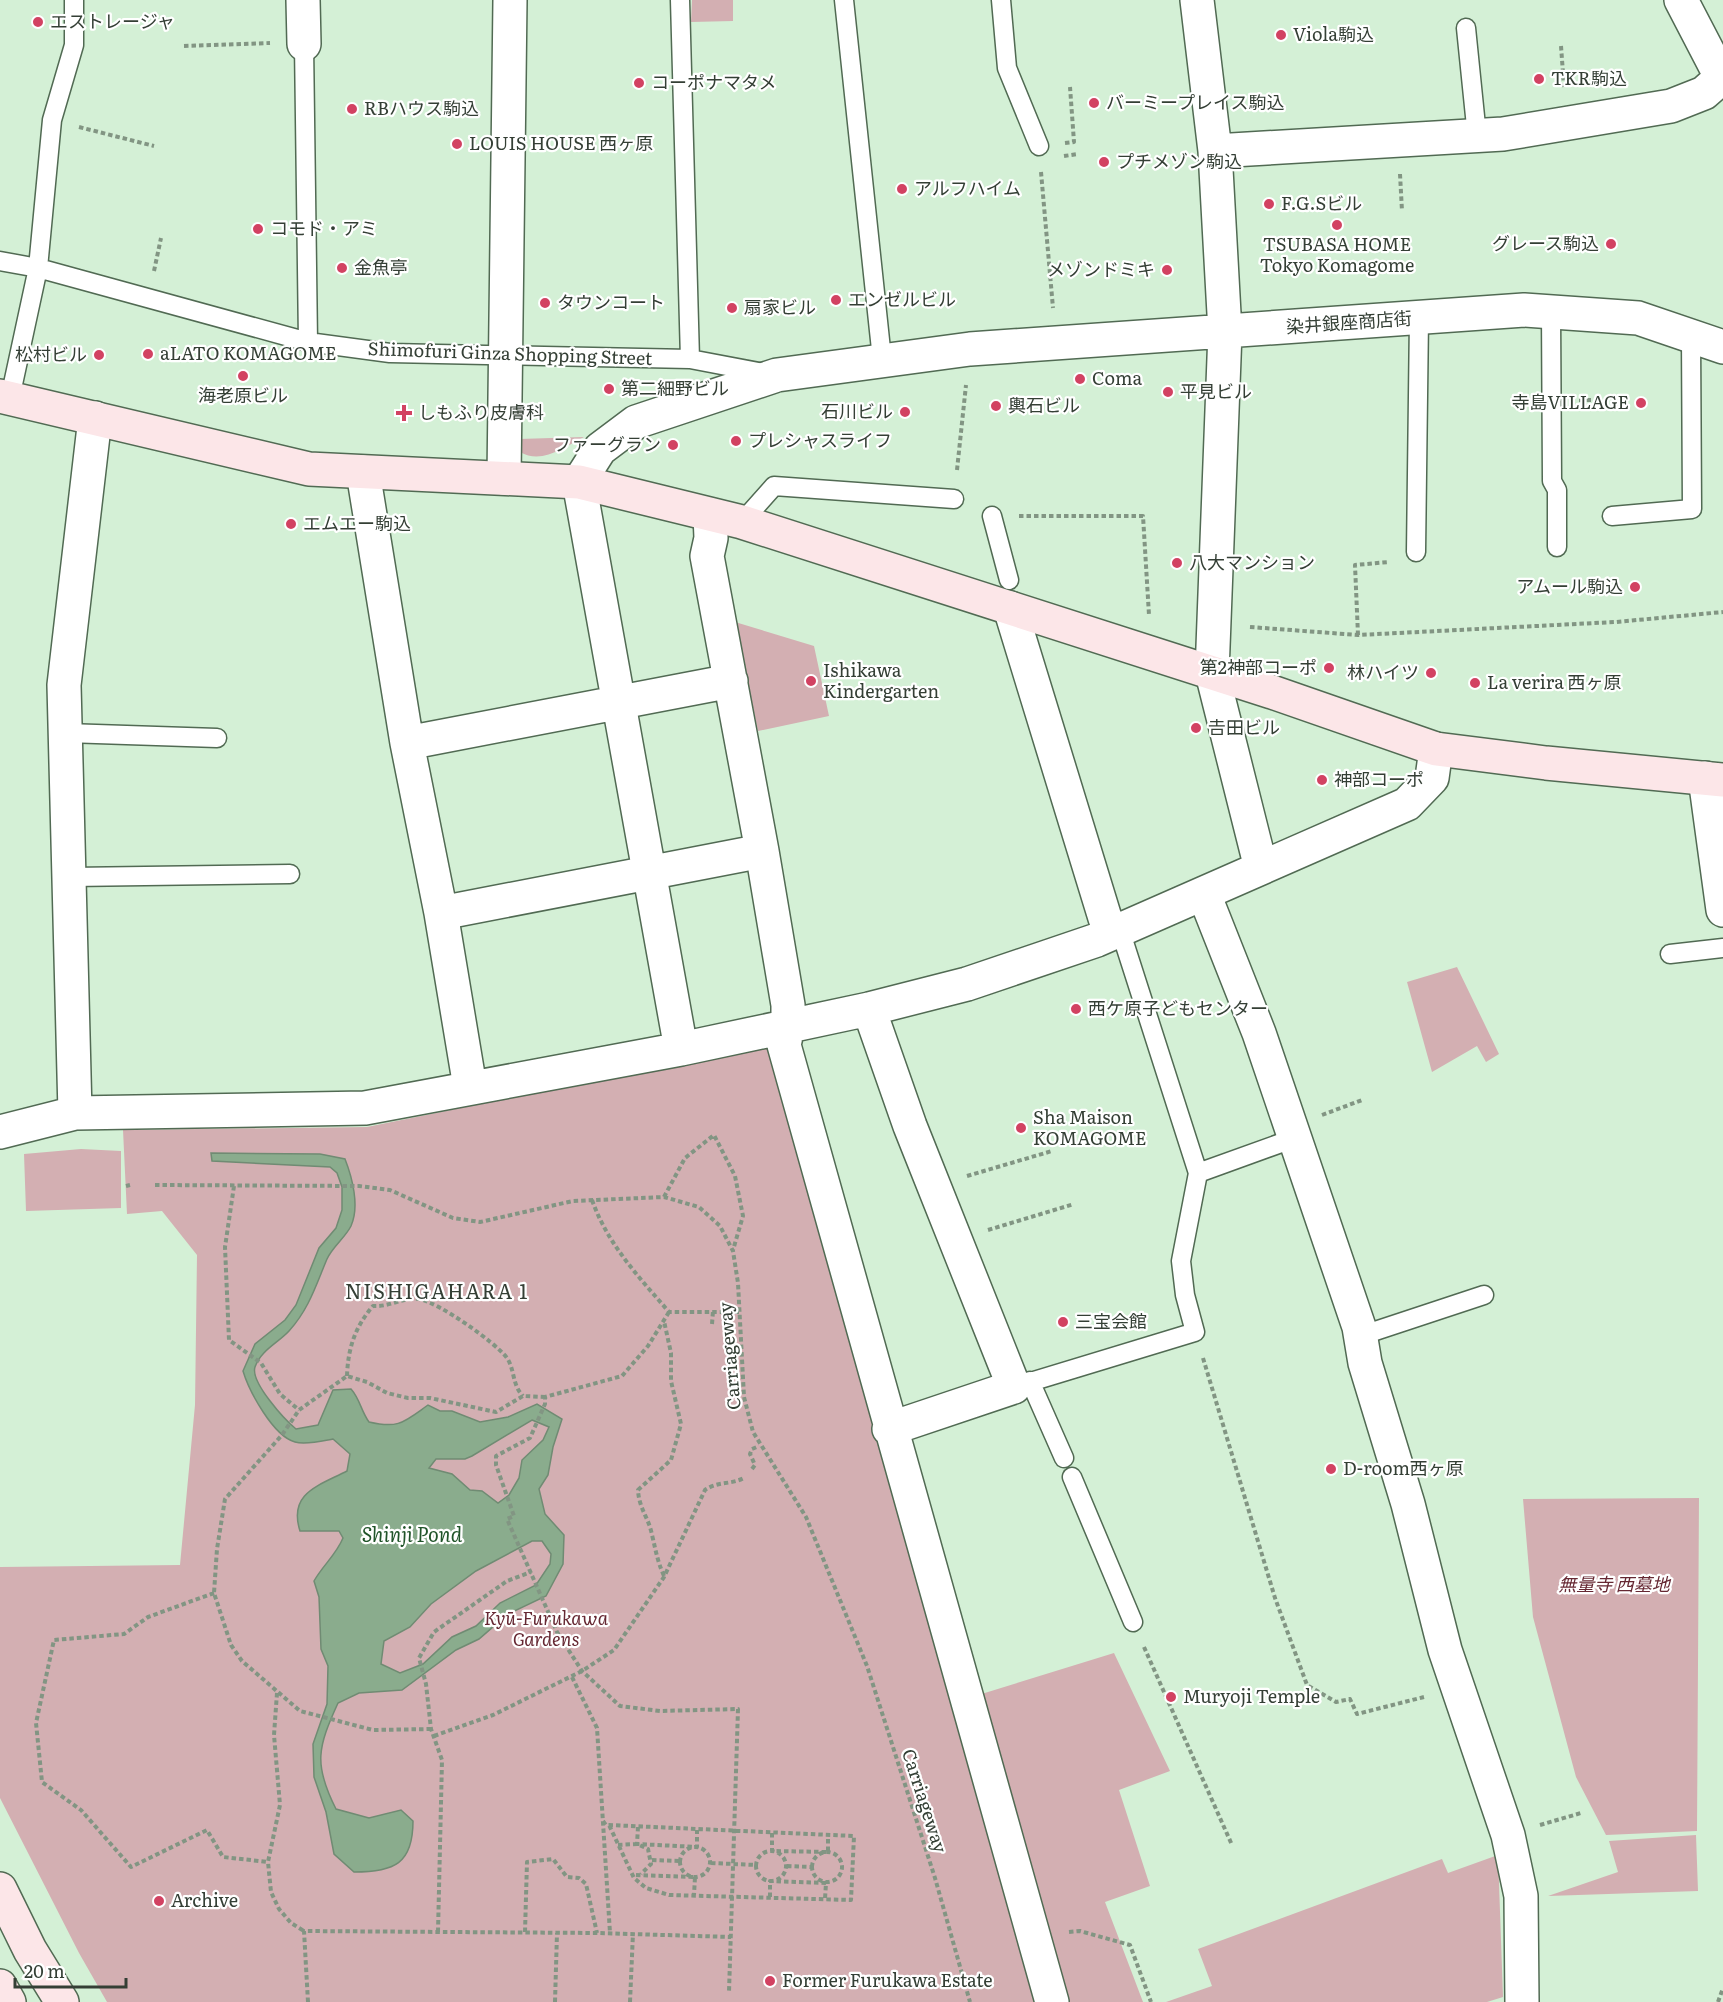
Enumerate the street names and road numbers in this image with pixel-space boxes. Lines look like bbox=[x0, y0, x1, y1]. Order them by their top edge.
street label: 染井銀座商店街 bbox=[1285, 304, 1413, 339]
street label: Shimofuri Ginza Shopping Street bbox=[367, 334, 653, 371]
street label: Carriageway bbox=[710, 1301, 747, 1411]
street label: Carriageway bbox=[896, 1745, 955, 1857]

